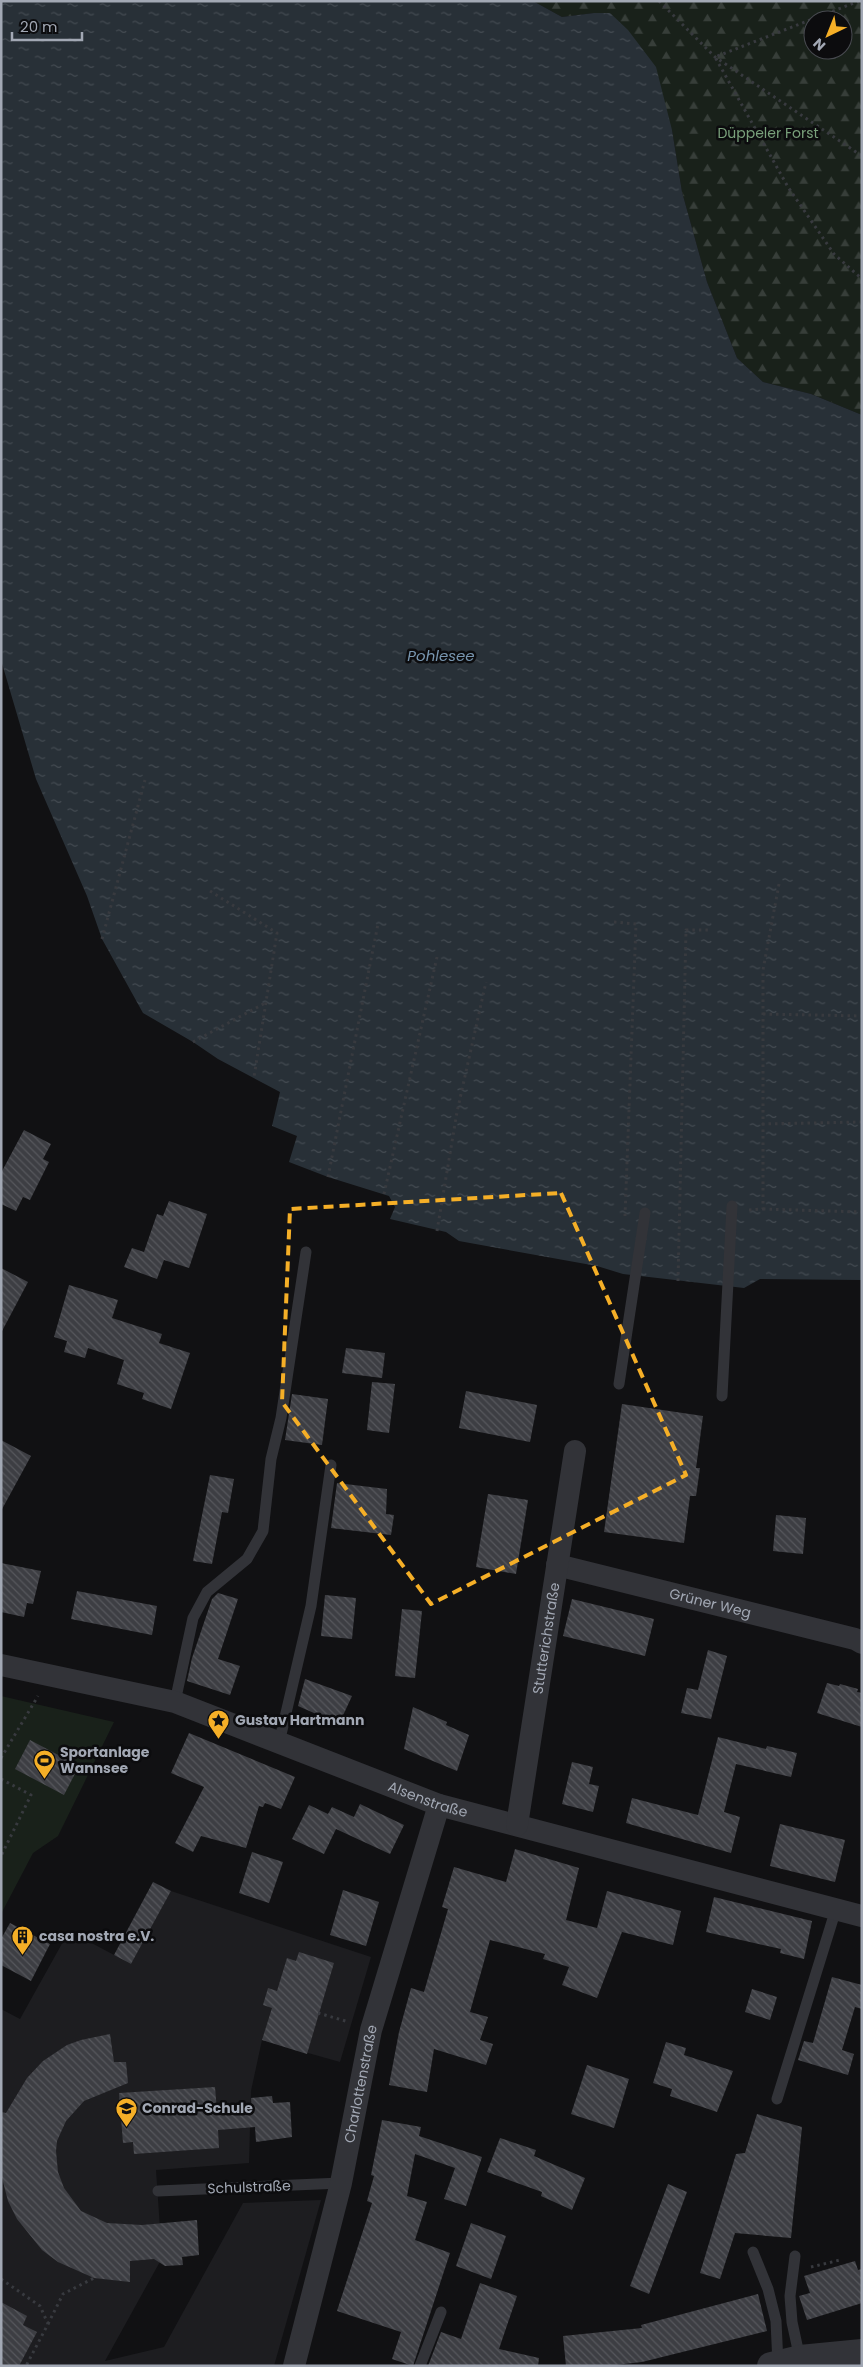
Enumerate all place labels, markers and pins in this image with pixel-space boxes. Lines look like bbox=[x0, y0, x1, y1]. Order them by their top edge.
place icon: Gustav Hartmann bbox=[207, 1708, 231, 1739]
place label: Gustav Hartmann bbox=[235, 1710, 364, 1730]
place label: Sportanlage Wannsee bbox=[60, 1742, 150, 1778]
sports icon: Sportanlage Wannsee bbox=[32, 1748, 56, 1779]
building icon: casa nostra e.V. bbox=[11, 1924, 35, 1955]
place label: casa nostra e.V. bbox=[39, 1926, 154, 1946]
school or university icon: Conrad-Schule bbox=[114, 2096, 138, 2127]
place label: Conrad-Schule bbox=[142, 2098, 253, 2118]

